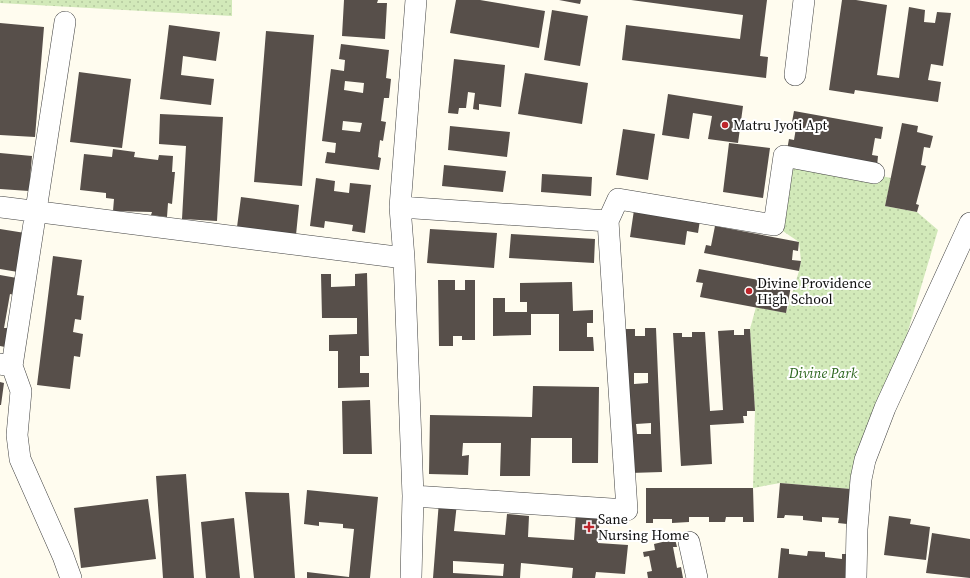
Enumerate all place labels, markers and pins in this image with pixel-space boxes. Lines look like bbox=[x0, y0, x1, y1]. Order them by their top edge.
place label: Matru Jyoti Apt bbox=[733, 115, 828, 135]
marker: Matru Jyoti Apt bbox=[720, 120, 730, 130]
place label: Divine Providence High School bbox=[757, 273, 871, 309]
marker: Divine Providence High School bbox=[744, 286, 754, 296]
place label: Sane Nursing Home bbox=[598, 509, 689, 545]
marker: Sane Nursing Home bbox=[583, 521, 595, 533]

